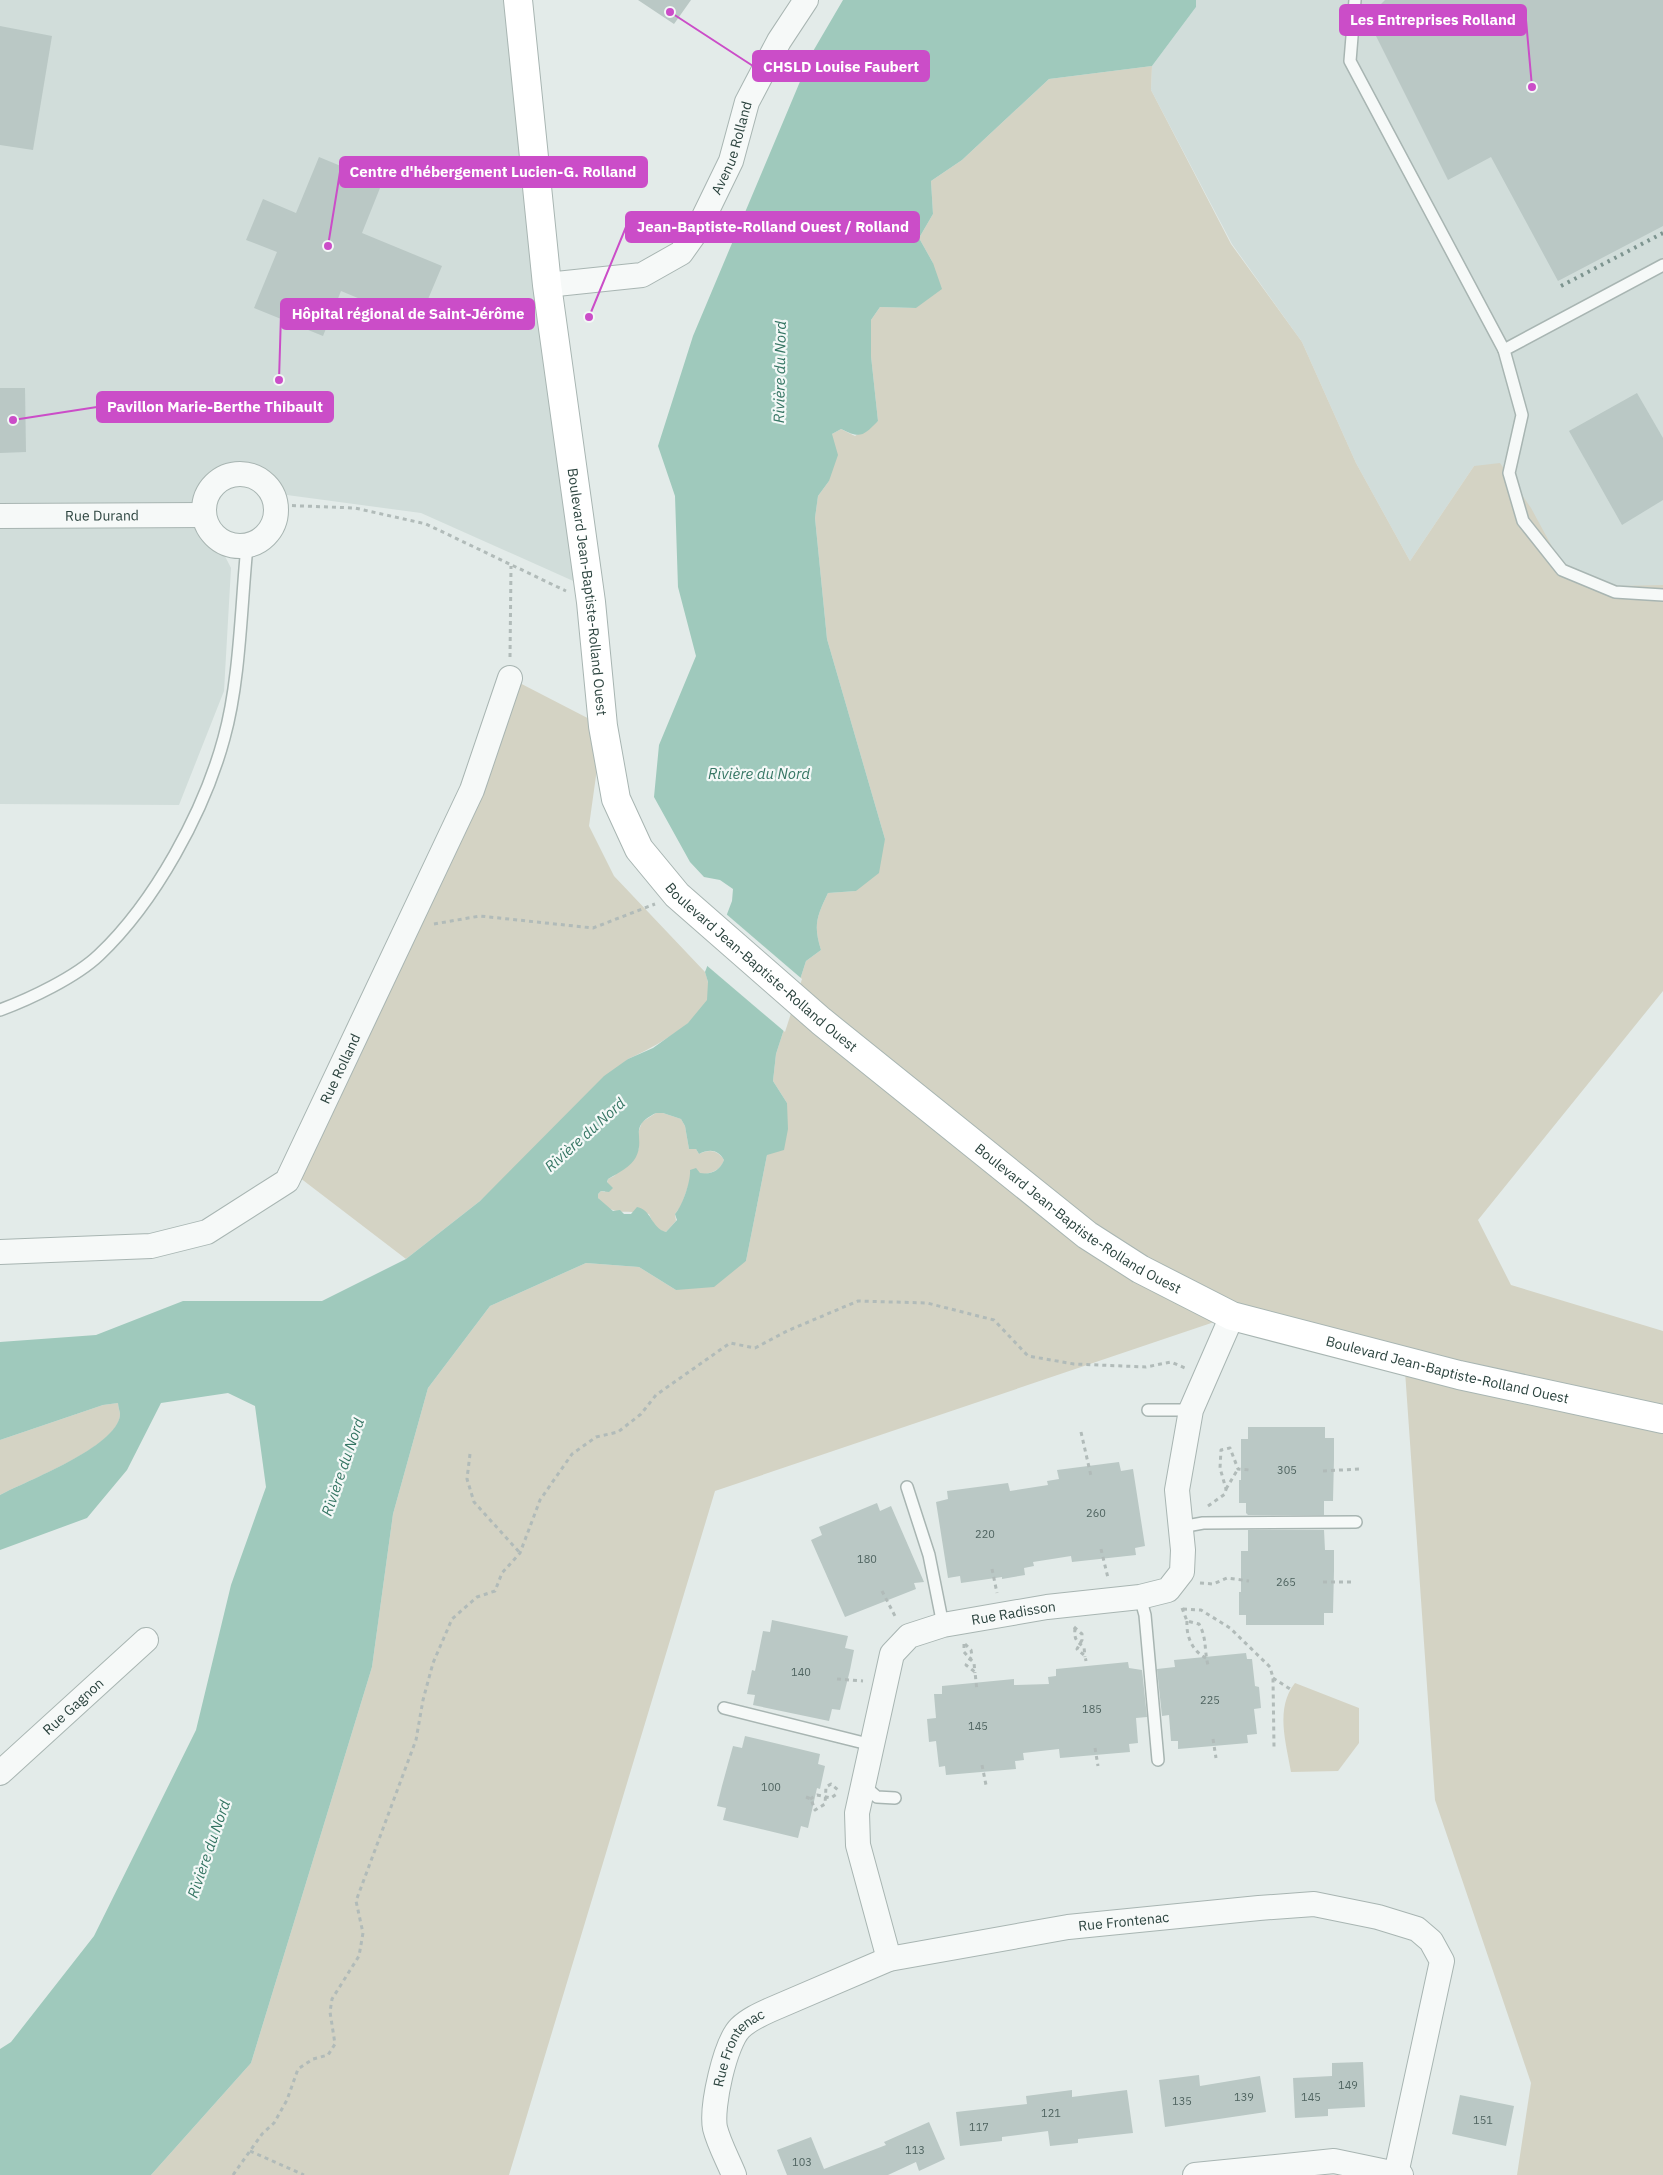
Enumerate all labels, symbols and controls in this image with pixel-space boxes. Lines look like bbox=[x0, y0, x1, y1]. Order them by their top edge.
callout: Les Entreprises Rolland bbox=[1340, 5, 1526, 35]
text: Les Entreprises Rolland bbox=[1350, 10, 1516, 29]
callout: CHSLD Louise Faubert bbox=[753, 51, 929, 81]
text: CHSLD Louise Faubert bbox=[763, 57, 919, 76]
street label: Avenue Rolland bbox=[707, 99, 756, 197]
callout: Centre d'hébergement Lucien-G. Rolland bbox=[340, 157, 647, 187]
text: Centre d'hébergement Lucien-G. Rolland bbox=[350, 162, 636, 181]
callout: Jean-Baptiste-Rolland Ouest / Rolland bbox=[626, 212, 919, 242]
text: Jean-Baptiste-Rolland Ouest / Rolland bbox=[637, 217, 909, 236]
callout: Hôpital régional de Saint-Jérôme bbox=[281, 299, 534, 329]
text: Hôpital régional de Saint-Jérôme bbox=[292, 304, 524, 323]
water label: Rivière du Nord bbox=[769, 321, 790, 423]
callout: Pavillon Marie-Berthe Thibault bbox=[97, 392, 333, 422]
text: Pavillon Marie-Berthe Thibault bbox=[107, 397, 323, 416]
street label: Boulevard Jean-Baptiste-Rolland Ouest bbox=[564, 467, 611, 717]
street label: Rue Durand bbox=[65, 506, 139, 525]
water label: Rivière du Nord bbox=[708, 764, 810, 783]
street label: Boulevard Jean-Baptiste-Rolland Ouest bbox=[661, 879, 861, 1056]
street label: Rue Rolland bbox=[316, 1031, 364, 1107]
water label: Rivière du Nord bbox=[540, 1093, 629, 1176]
street label: Boulevard Jean-Baptiste-Rolland Ouest bbox=[971, 1139, 1184, 1298]
street label: Boulevard Jean-Baptiste-Rolland Ouest bbox=[1324, 1332, 1571, 1407]
water label: Rivière du Nord bbox=[317, 1415, 368, 1518]
house number: 305 bbox=[1277, 1463, 1297, 1477]
house number: 260 bbox=[1086, 1506, 1106, 1520]
house number: 220 bbox=[975, 1527, 995, 1541]
house number: 180 bbox=[857, 1552, 877, 1566]
house number: 265 bbox=[1276, 1575, 1296, 1589]
street label: Rue Radisson bbox=[970, 1597, 1057, 1629]
house number: 140 bbox=[791, 1665, 811, 1679]
street label: Rue Gagnon bbox=[39, 1674, 107, 1739]
house number: 225 bbox=[1200, 1693, 1220, 1707]
house number: 185 bbox=[1082, 1702, 1102, 1716]
house number: 145 bbox=[968, 1719, 988, 1733]
house number: 100 bbox=[761, 1780, 781, 1794]
water label: Rivière du Nord bbox=[183, 1797, 234, 1900]
street label: Rue Frontenac bbox=[1077, 1908, 1170, 1935]
street label: Rue Frontenac bbox=[709, 2005, 767, 2089]
house number: 149 bbox=[1338, 2078, 1358, 2092]
house number: 139 bbox=[1234, 2090, 1254, 2104]
house number: 145 bbox=[1301, 2090, 1321, 2104]
house number: 135 bbox=[1172, 2094, 1192, 2108]
house number: 121 bbox=[1041, 2106, 1061, 2120]
house number: 151 bbox=[1473, 2113, 1493, 2127]
house number: 117 bbox=[969, 2120, 989, 2134]
house number: 113 bbox=[905, 2143, 925, 2157]
house number: 103 bbox=[792, 2155, 812, 2169]

